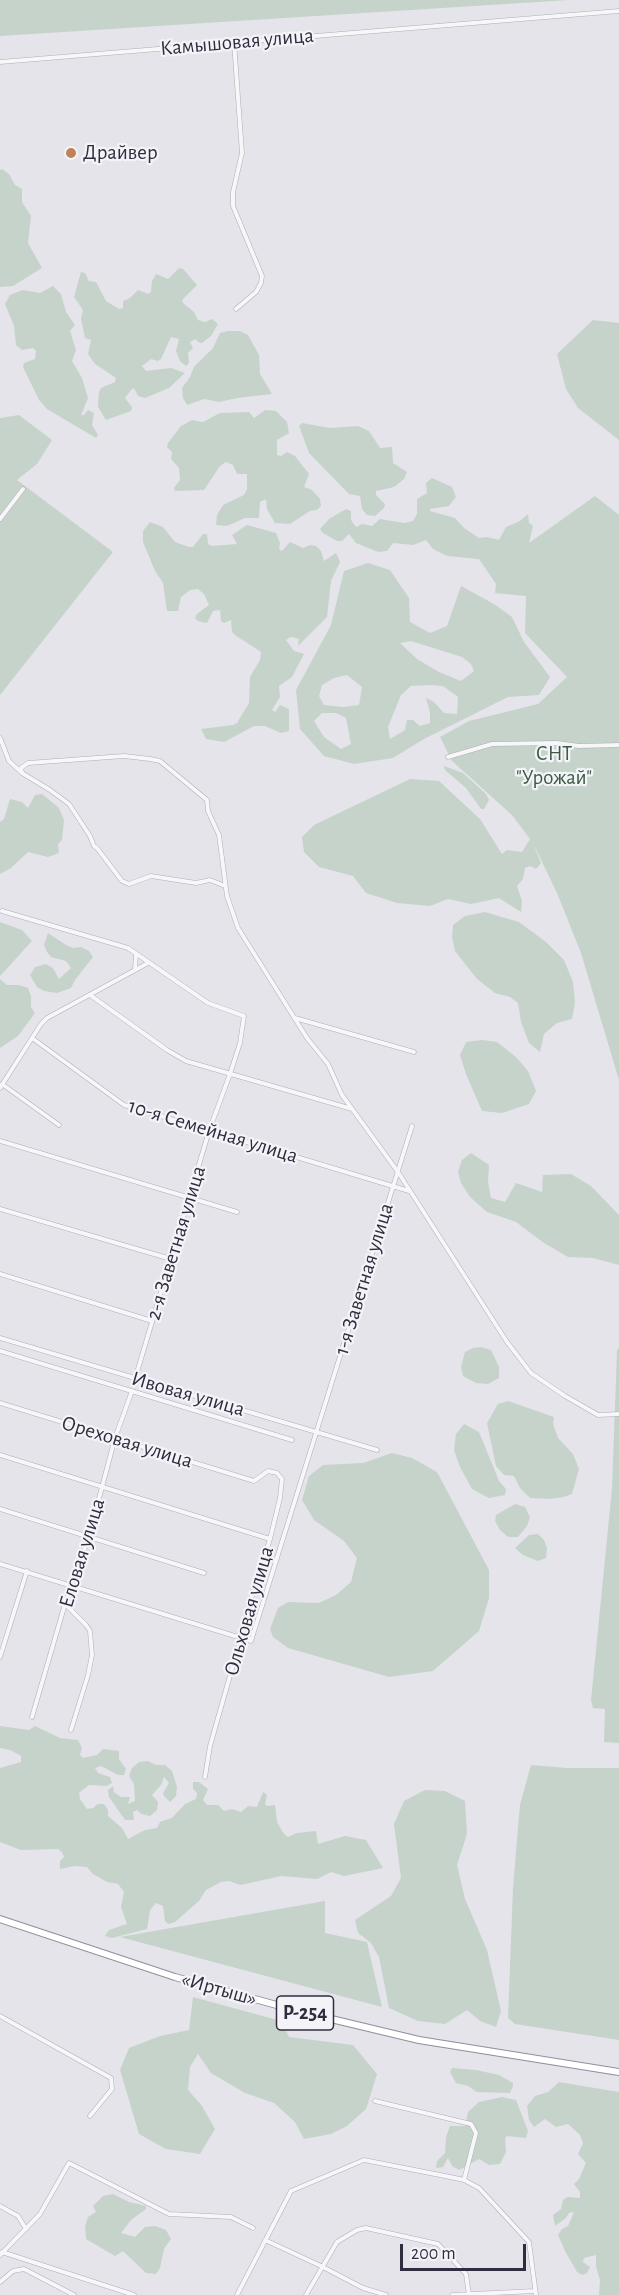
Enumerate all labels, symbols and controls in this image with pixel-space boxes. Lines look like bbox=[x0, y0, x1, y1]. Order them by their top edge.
street label: Камышовая улица bbox=[159, 23, 315, 61]
place label: Драйвер bbox=[83, 140, 158, 166]
marker: Драйвер bbox=[64, 146, 78, 160]
park label: СНТ "Урожай" bbox=[516, 741, 592, 791]
street label: 10-я Семейная улица bbox=[125, 1093, 301, 1169]
street label: 2-я Заветная улица bbox=[141, 1163, 211, 1323]
street label: 1-я Заветная улица bbox=[329, 1200, 399, 1358]
street label: Ивовая улица bbox=[128, 1366, 248, 1422]
street label: Ореховая улица bbox=[58, 1410, 196, 1474]
street label: Еловая улица bbox=[53, 1495, 111, 1611]
street label: Ольховая улица bbox=[218, 1543, 280, 1679]
street label: «Иртыш» bbox=[178, 1966, 260, 2012]
road number: Р-254 bbox=[276, 1996, 334, 2030]
scale bar bbox=[403, 2232, 529, 2270]
text: 200 m bbox=[411, 2245, 456, 2263]

